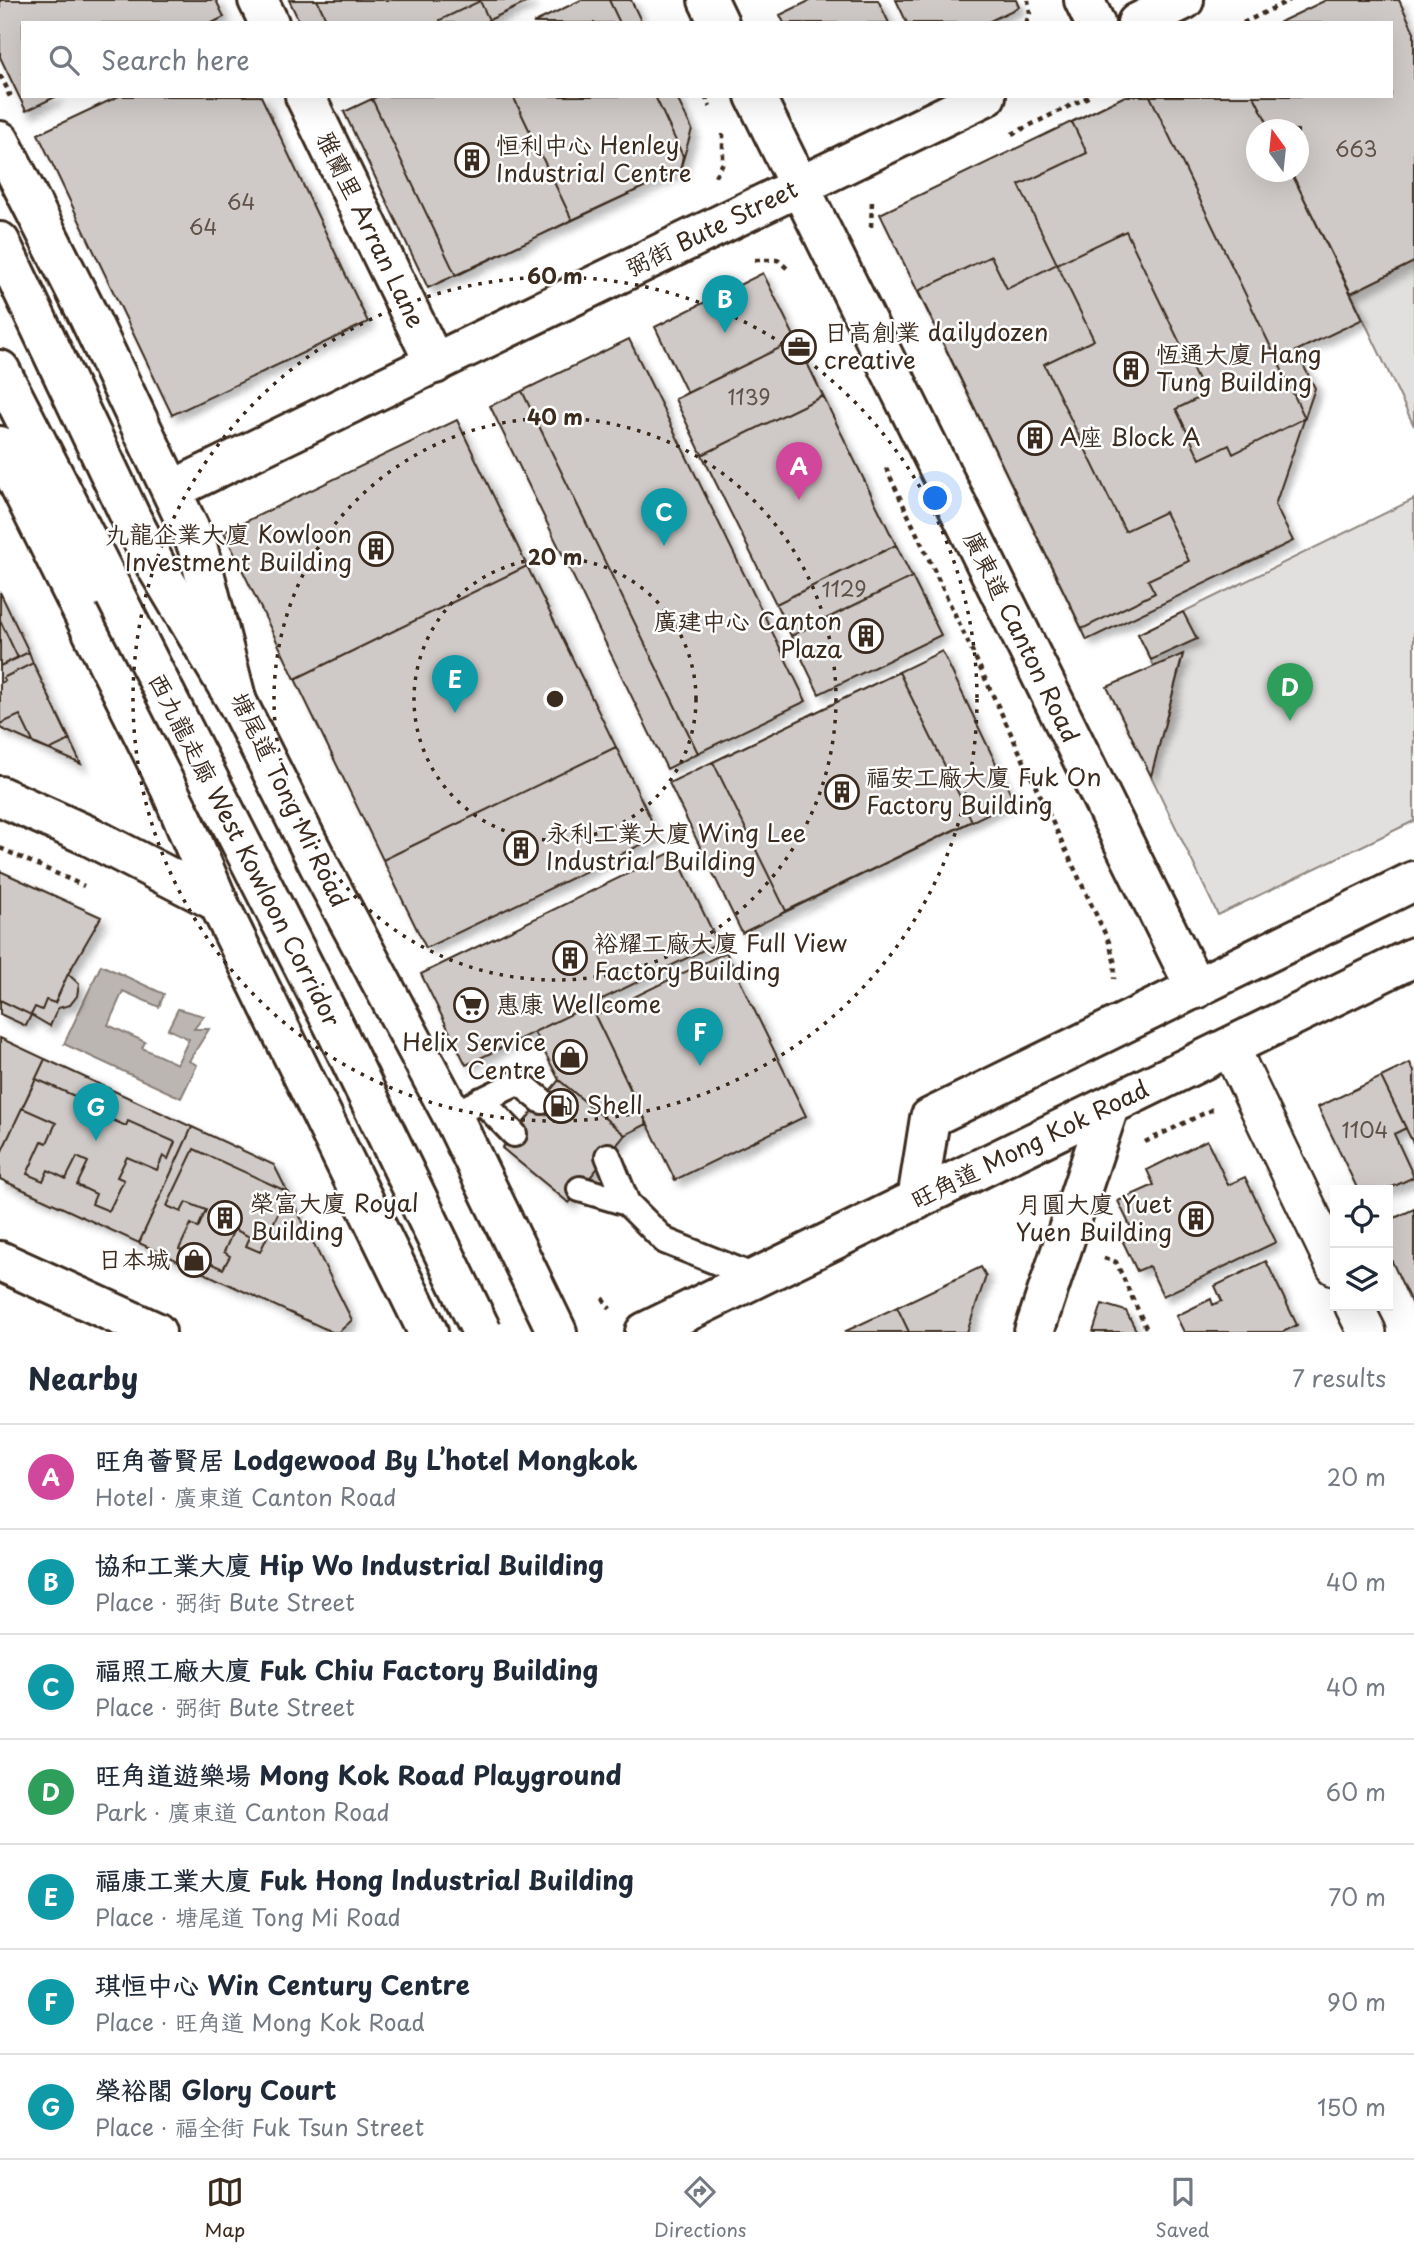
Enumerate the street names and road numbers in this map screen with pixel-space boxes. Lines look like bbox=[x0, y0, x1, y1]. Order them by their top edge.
street label: 雅蘭里 Arran Lane bbox=[308, 125, 435, 334]
street label: 弼街 Bute Street bbox=[619, 170, 803, 284]
street label: 廣東道 Canton Road bbox=[956, 524, 1090, 748]
street label: 西九龍走廊 West Kowloon Corridor bbox=[141, 666, 351, 1032]
street label: 塘尾道 Tong Mi Road bbox=[223, 685, 359, 913]
street label: 旺角道 Mong Kok Road bbox=[904, 1070, 1154, 1217]

